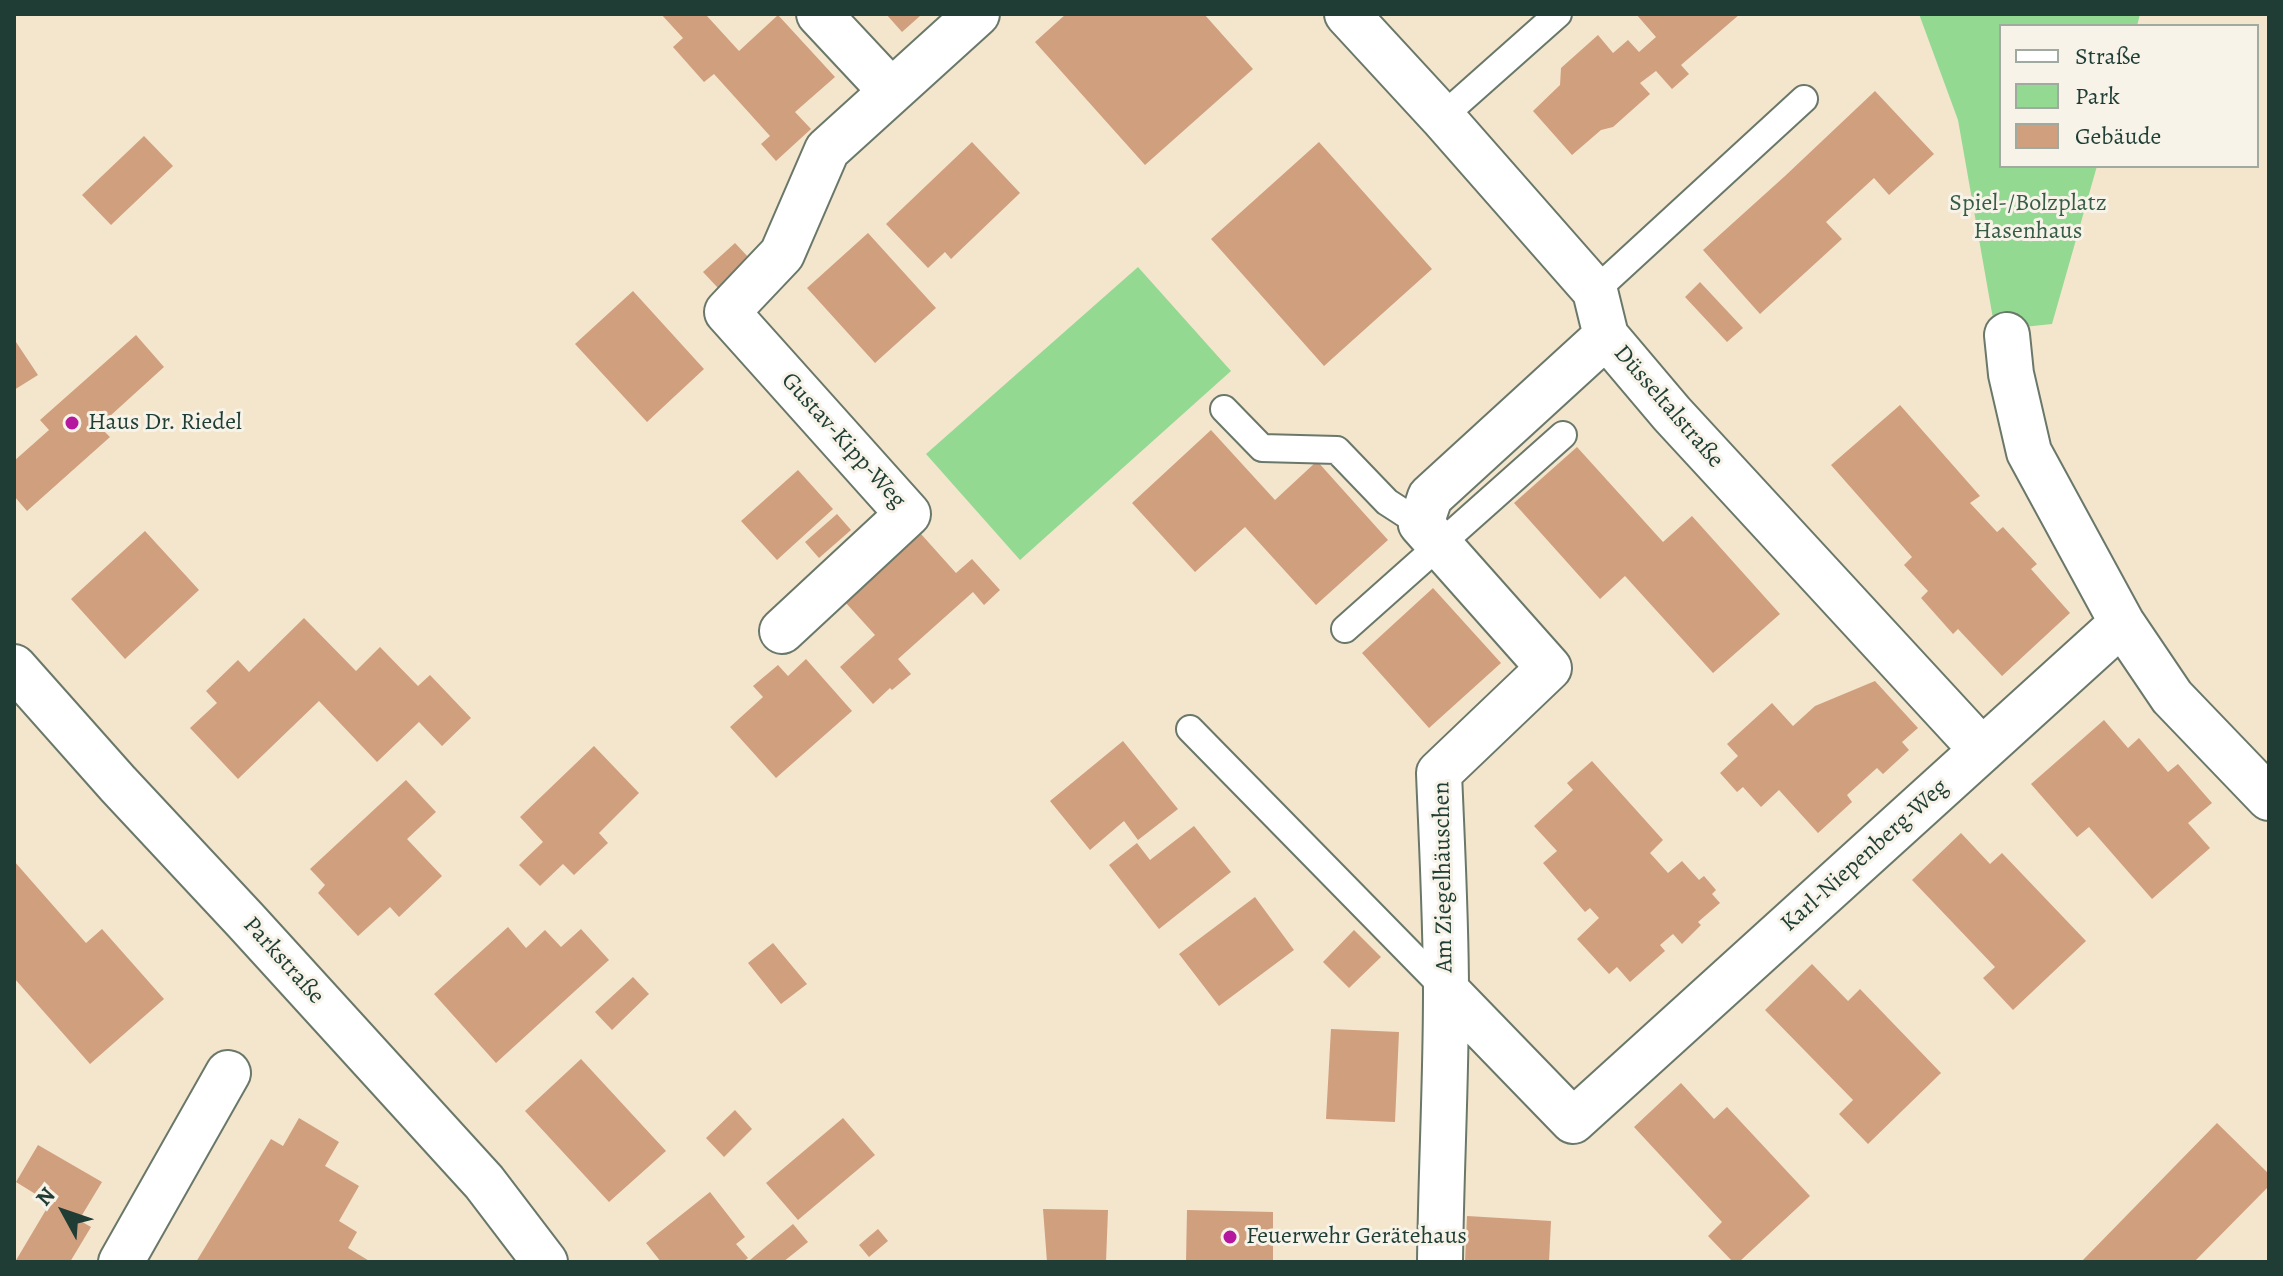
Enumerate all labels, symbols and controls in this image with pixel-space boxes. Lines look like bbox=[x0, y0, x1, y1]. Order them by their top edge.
legend bbox=[1999, 24, 2259, 168]
text: Straße bbox=[2075, 40, 2141, 72]
text: Park bbox=[2075, 80, 2120, 112]
text: Gebäude bbox=[2075, 120, 2161, 152]
park label: Spiel-/Bolzplatz Hasenhaus bbox=[1949, 190, 2107, 246]
street label: Düsseltalstraße bbox=[1607, 340, 1729, 474]
street label: Gustav-Kipp-Weg bbox=[775, 367, 911, 515]
place label: Haus Dr. Riedel bbox=[88, 409, 242, 437]
marker: Haus Dr. Riedel bbox=[63, 414, 81, 432]
street label: Karl-Niepenberg-Weg bbox=[1775, 773, 1955, 939]
street label: Am Ziegelhäuschen bbox=[1428, 781, 1460, 973]
street label: Parkstraße bbox=[236, 911, 330, 1011]
north arrow bbox=[24, 1172, 104, 1252]
text: N bbox=[29, 1181, 62, 1212]
place label: Feuerwehr Gerätehaus bbox=[1246, 1223, 1467, 1251]
marker: Feuerwehr Gerätehaus bbox=[1221, 1228, 1239, 1246]

